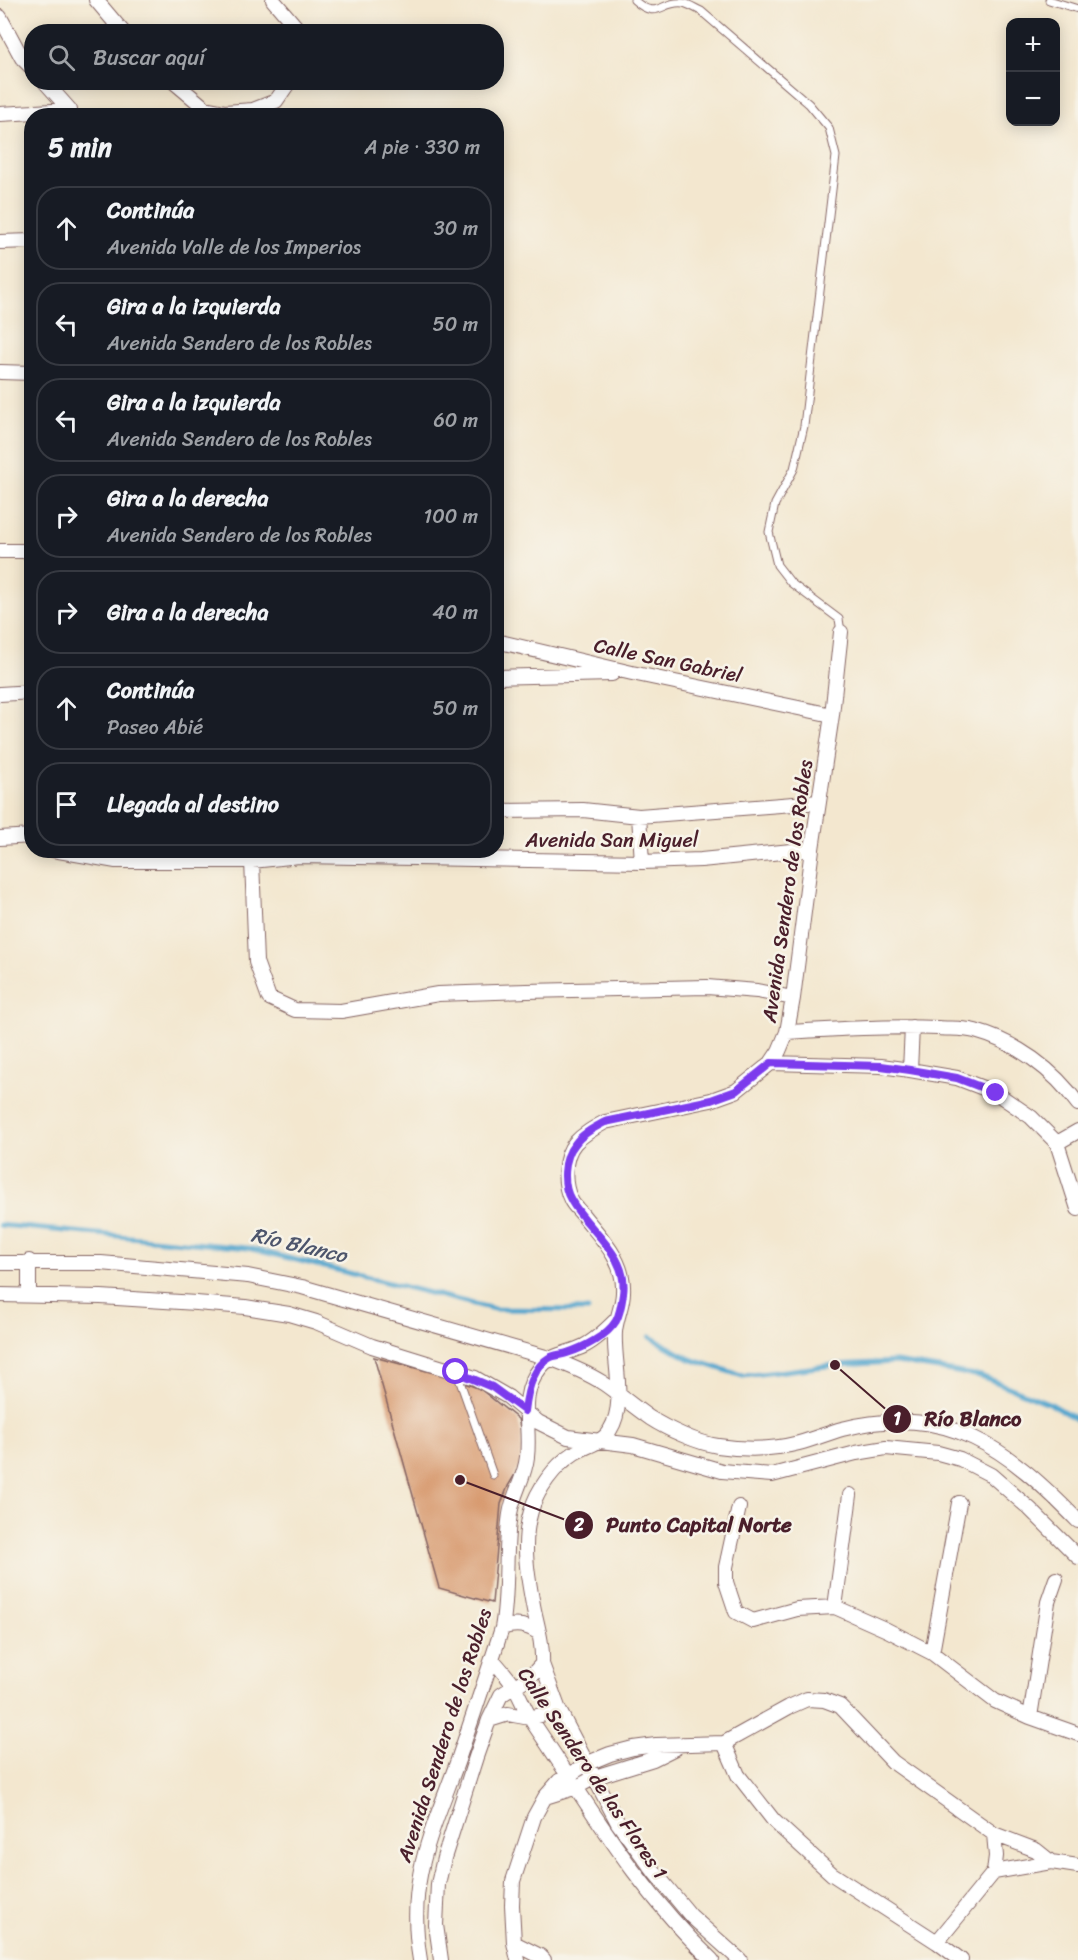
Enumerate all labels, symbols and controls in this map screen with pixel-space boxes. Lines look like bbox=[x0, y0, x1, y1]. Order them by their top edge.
map controls bbox=[1006, 18, 1060, 126]
button: + bbox=[1006, 18, 1060, 72]
search box bbox=[24, 24, 504, 90]
text: Buscar aquí bbox=[93, 38, 205, 77]
icon: search bbox=[45, 41, 78, 74]
button: − bbox=[1006, 72, 1060, 126]
text: 5 min bbox=[48, 124, 112, 170]
text: A pie · 330 m bbox=[364, 130, 480, 165]
text: Continúa bbox=[107, 191, 194, 230]
text: 30 m bbox=[434, 211, 478, 246]
icon: ahead bbox=[50, 212, 83, 245]
text: Avenida Valle de los Imperios bbox=[107, 230, 361, 265]
text: Gira a la izquierda bbox=[107, 287, 280, 326]
text: 50 m bbox=[433, 307, 478, 342]
icon: left bbox=[50, 308, 83, 341]
text: Avenida Sendero de los Robles bbox=[107, 326, 372, 361]
text: Gira a la izquierda bbox=[107, 383, 280, 422]
text: 60 m bbox=[433, 403, 478, 438]
icon: left bbox=[50, 404, 83, 437]
text: Avenida Sendero de los Robles bbox=[107, 422, 372, 457]
text: Gira a la derecha bbox=[107, 479, 268, 518]
text: 100 m bbox=[424, 499, 478, 534]
icon: right bbox=[50, 500, 83, 533]
text: Avenida Sendero de los Robles bbox=[107, 518, 372, 553]
text: Gira a la derecha bbox=[107, 593, 268, 632]
text: 40 m bbox=[432, 595, 478, 630]
icon: right bbox=[50, 596, 83, 629]
street label: Calle San Gabriel bbox=[591, 628, 745, 693]
text: Continúa bbox=[107, 671, 194, 710]
text: 50 m bbox=[433, 691, 478, 726]
icon: ahead bbox=[50, 692, 83, 725]
text: Paseo Abié bbox=[107, 710, 203, 745]
street label: Avenida Sendero de los Robles bbox=[752, 757, 823, 1026]
text: Llegada al destino bbox=[107, 785, 279, 824]
icon: arrive bbox=[50, 788, 83, 821]
street label: Avenida San Miguel bbox=[525, 823, 699, 858]
route end bbox=[982, 1079, 1008, 1105]
water label: Río Blanco bbox=[248, 1216, 352, 1275]
route start bbox=[442, 1358, 468, 1384]
callout: Río Blanco bbox=[882, 1399, 1033, 1438]
text: Río Blanco bbox=[924, 1400, 1022, 1438]
text: 1 bbox=[893, 1403, 901, 1435]
callout: Punto Capital Norte bbox=[564, 1505, 804, 1544]
text: Punto Capital Norte bbox=[606, 1506, 792, 1544]
text: 2 bbox=[573, 1509, 585, 1541]
street label: Avenida Sendero de los Robles bbox=[387, 1603, 502, 1868]
street label: Calle Sendero de las Flores 1 bbox=[508, 1660, 677, 1887]

